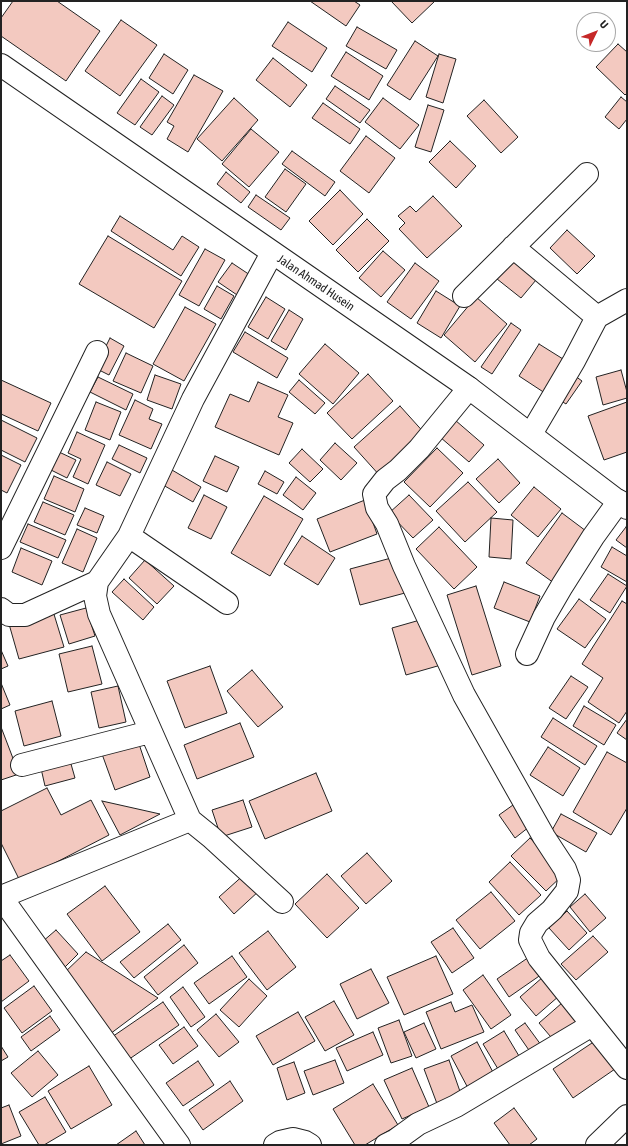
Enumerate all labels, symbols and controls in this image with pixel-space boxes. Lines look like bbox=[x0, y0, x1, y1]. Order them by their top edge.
north arrow bbox=[576, 12, 616, 52]
text: U bbox=[597, 18, 611, 31]
street label: Jalan Ahmad Husein bbox=[275, 252, 357, 314]

